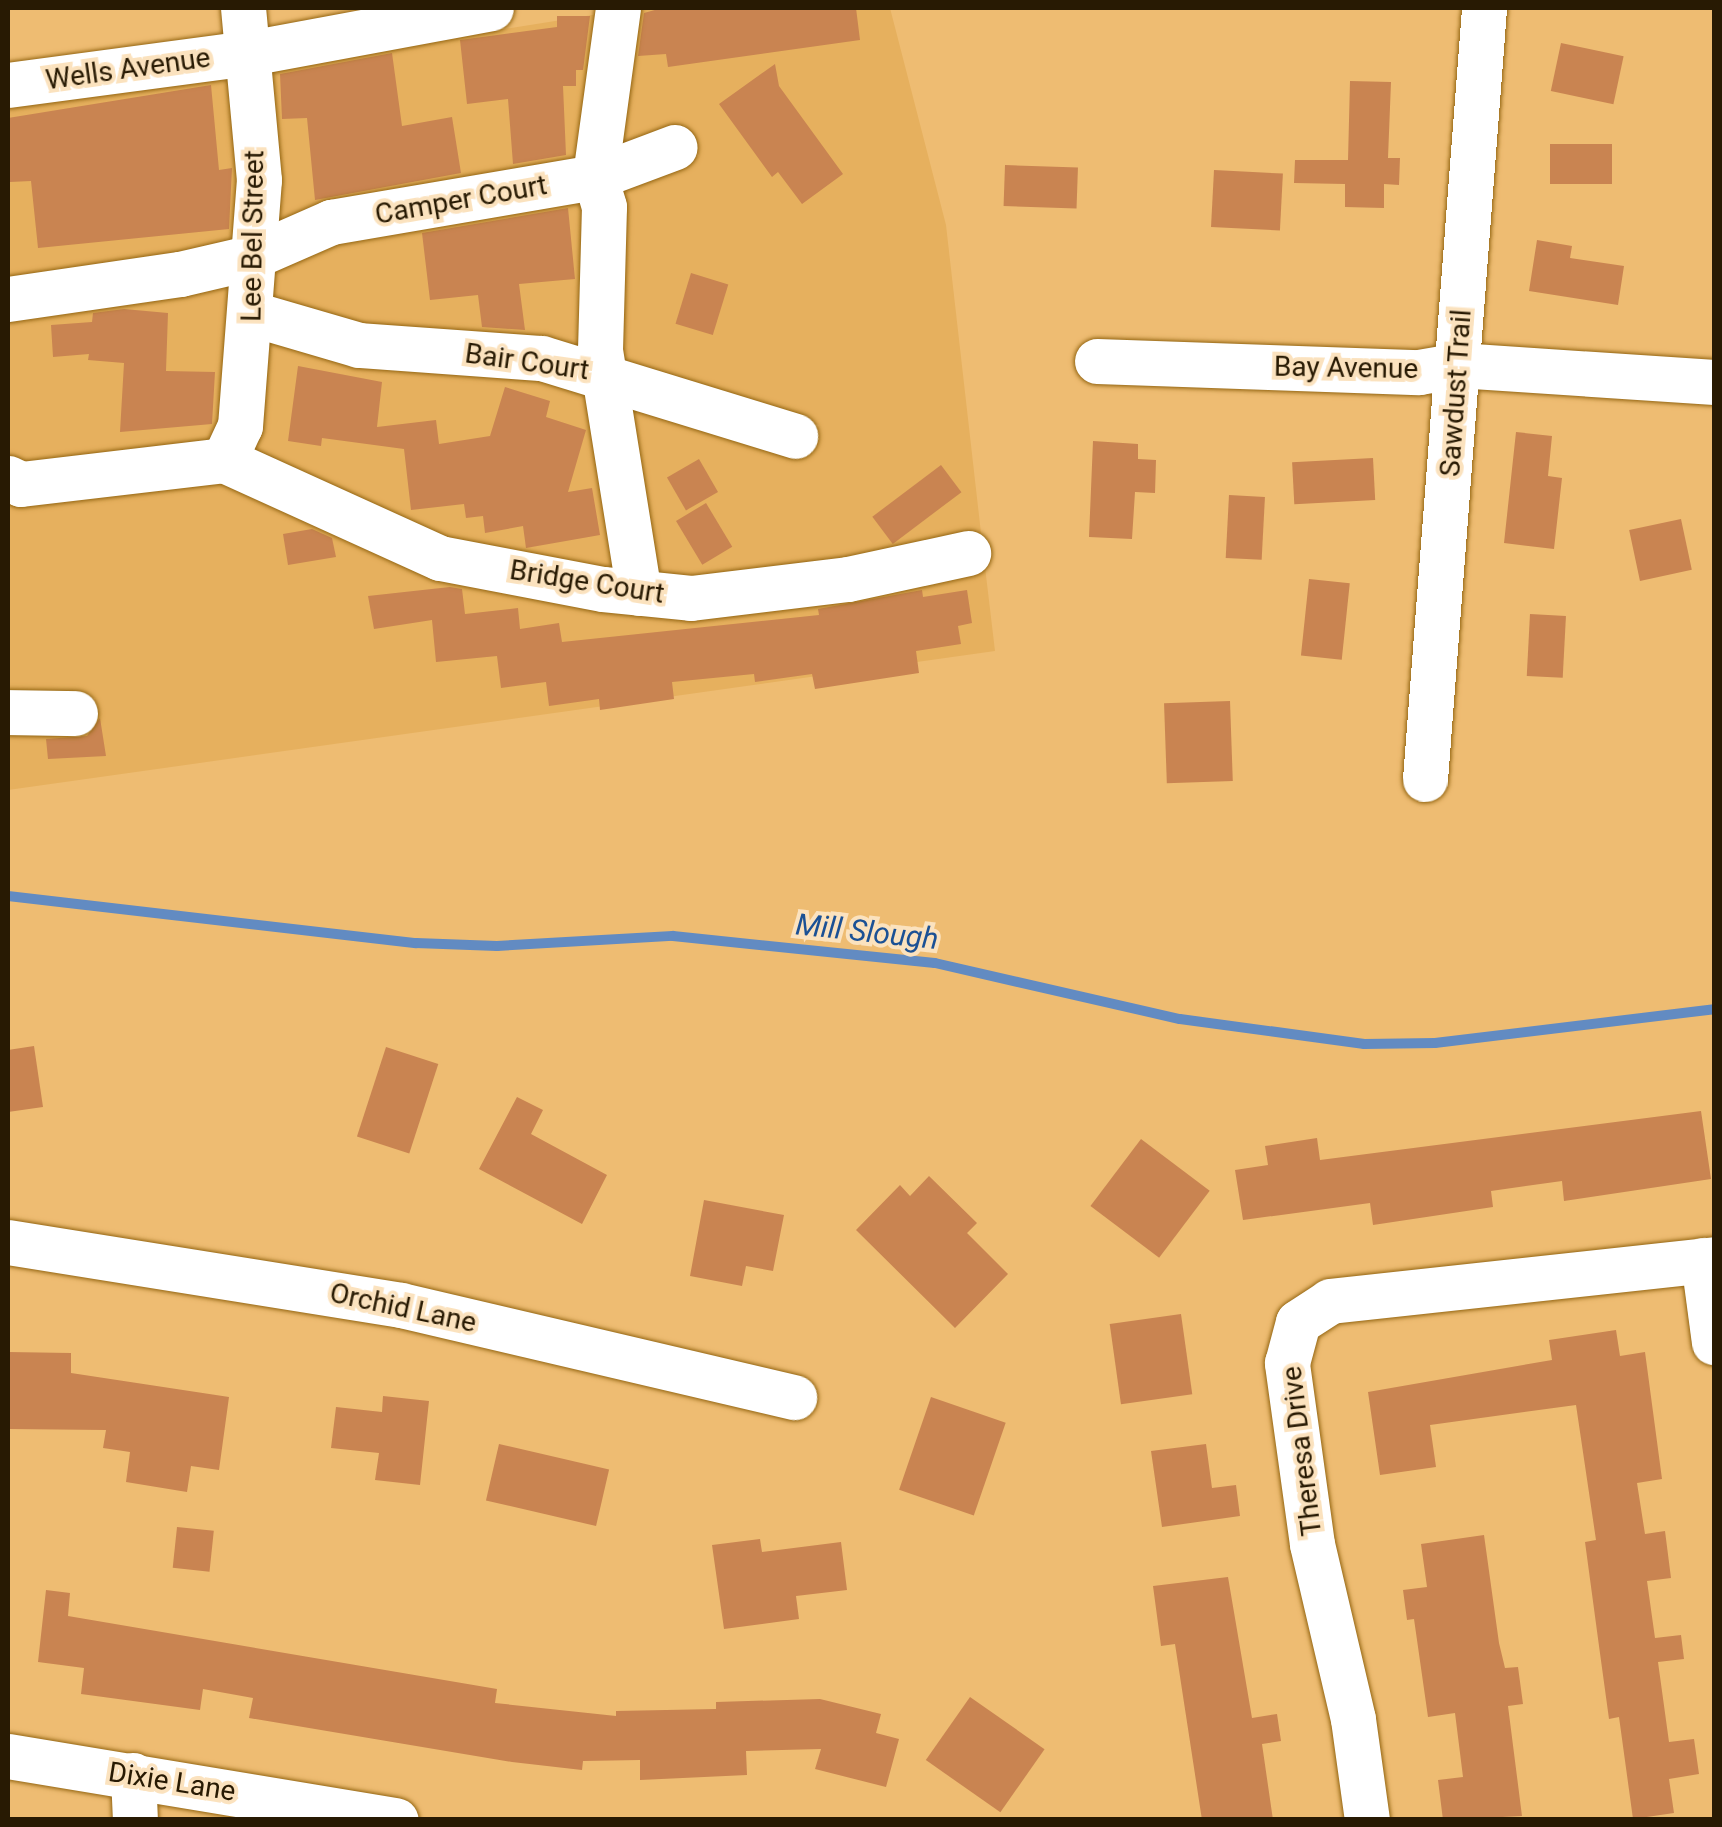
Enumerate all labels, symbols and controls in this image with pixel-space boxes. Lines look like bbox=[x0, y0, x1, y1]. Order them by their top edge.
street label: Wells Avenue bbox=[44, 41, 212, 97]
street label: Lee Bel Street bbox=[235, 150, 271, 322]
street label: Camper Court bbox=[372, 168, 550, 232]
street label: Sawdust Trail bbox=[1433, 308, 1479, 478]
street label: Bair Court bbox=[463, 337, 591, 387]
street label: Bay Avenue bbox=[1274, 350, 1418, 386]
street label: Bridge Court bbox=[507, 553, 667, 611]
water label: Mill Slough bbox=[794, 907, 940, 957]
street label: Orchid Lane bbox=[327, 1276, 479, 1340]
street label: Theresa Drive bbox=[1275, 1364, 1329, 1538]
street label: Dixie Lane bbox=[106, 1755, 238, 1809]

